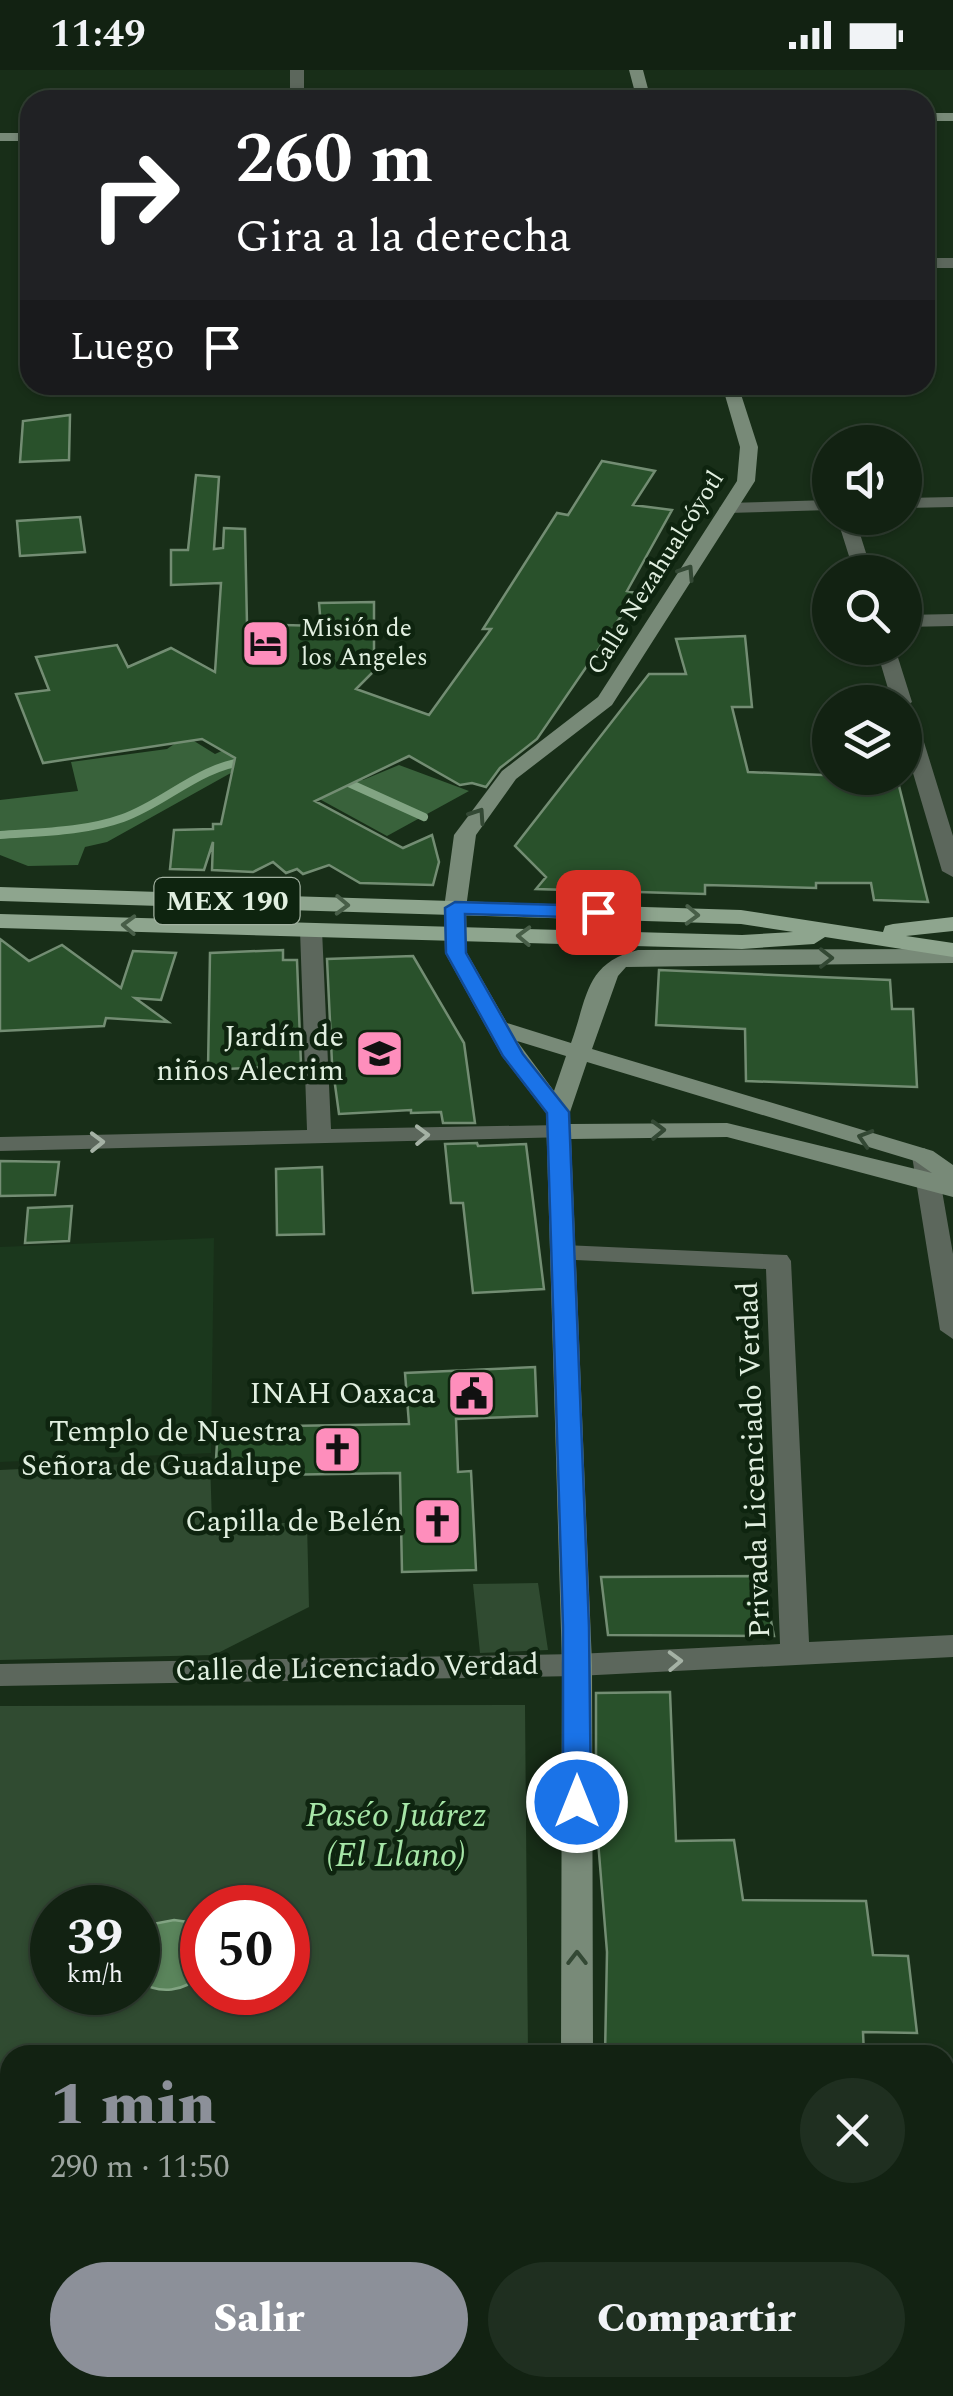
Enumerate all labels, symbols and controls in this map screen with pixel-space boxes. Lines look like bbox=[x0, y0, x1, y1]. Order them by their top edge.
text: 11:49 bbox=[50, 6, 145, 64]
text: 260 m bbox=[235, 107, 433, 213]
icon: right bbox=[70, 130, 200, 260]
text: Gira a la derecha bbox=[235, 203, 571, 272]
text: Luego bbox=[70, 319, 175, 377]
icon: arrive bbox=[195, 320, 250, 375]
map controls bbox=[812, 425, 922, 795]
button: sound bbox=[812, 425, 922, 535]
street label: Calle Nezahualcóyotl bbox=[578, 463, 734, 683]
button: search bbox=[812, 555, 922, 665]
one-way arrow bbox=[675, 564, 694, 582]
place label: Misión de los Angeles bbox=[301, 610, 428, 677]
hotel icon: Misión de los Angeles bbox=[240, 617, 292, 669]
button: layers bbox=[812, 685, 922, 795]
one-way arrow bbox=[466, 808, 485, 826]
pin bbox=[556, 870, 641, 955]
road number: MEX 190 bbox=[154, 878, 300, 924]
icon: arrive bbox=[571, 885, 626, 940]
one-way arrow bbox=[335, 894, 351, 915]
one-way arrow bbox=[685, 905, 701, 926]
one-way arrow bbox=[120, 914, 136, 935]
one-way arrow bbox=[515, 925, 531, 946]
one-way arrow bbox=[818, 947, 834, 969]
place label: Jardín de niños Alecrim bbox=[156, 1014, 344, 1094]
school or university icon: Jardín de niños Alecrim bbox=[353, 1028, 405, 1080]
one-way arrow bbox=[650, 1119, 666, 1140]
one-way arrow bbox=[415, 1124, 431, 1145]
one-way arrow bbox=[857, 1129, 874, 1150]
one-way arrow bbox=[90, 1131, 106, 1152]
street label: Privada Licenciado Verdad bbox=[725, 1281, 783, 1639]
public building icon: INAH Oaxaca bbox=[445, 1368, 497, 1420]
place label: INAH Oaxaca bbox=[250, 1371, 436, 1417]
place label: Templo de Nuestra Señora de Guadalupe bbox=[21, 1409, 302, 1489]
church icon: Templo de Nuestra Señora de Guadalupe bbox=[311, 1423, 363, 1475]
church icon: Capilla de Belén bbox=[411, 1496, 463, 1548]
place label: Capilla de Belén bbox=[185, 1499, 402, 1545]
street label: Calle de Licenciado Verdad bbox=[175, 1642, 539, 1694]
one-way arrow bbox=[667, 1650, 683, 1671]
position arrow bbox=[525, 1750, 629, 1854]
park label: Paséo Juárez (El Llano) bbox=[305, 1789, 487, 1882]
speed limit sign: 50 bbox=[180, 1885, 310, 2015]
text: 39 bbox=[67, 1900, 123, 1976]
one-way arrow bbox=[566, 1949, 588, 1964]
text: km/h bbox=[67, 1956, 123, 1994]
text: 1 min bbox=[50, 2059, 216, 2151]
button: close bbox=[800, 2078, 905, 2183]
text: 290 m · 11:50 bbox=[50, 2143, 230, 2192]
button: Salir bbox=[50, 2262, 468, 2377]
button: Compartir bbox=[488, 2262, 905, 2377]

